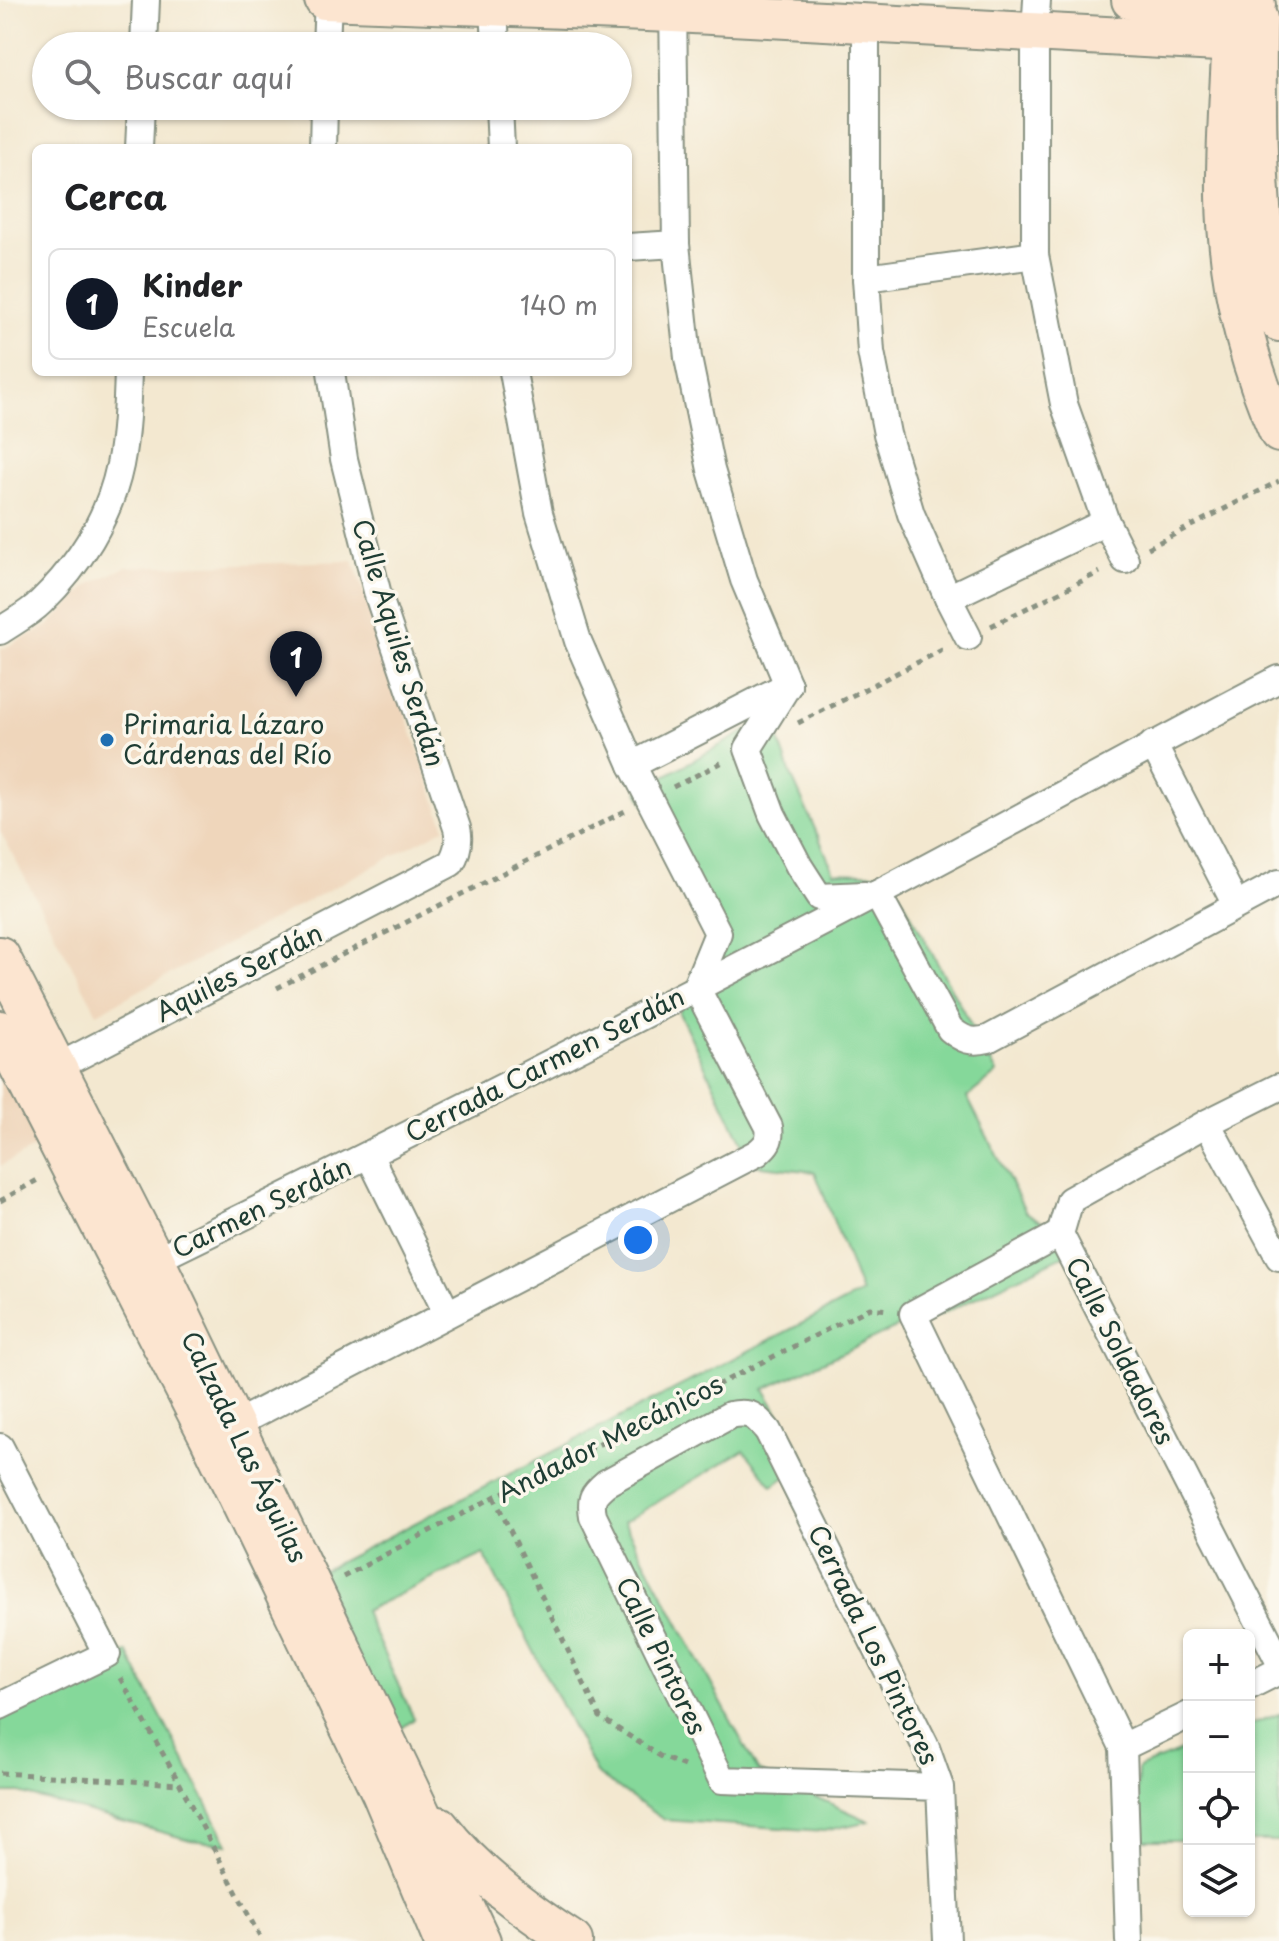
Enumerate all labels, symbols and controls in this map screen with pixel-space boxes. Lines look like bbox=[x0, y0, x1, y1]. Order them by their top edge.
search box bbox=[32, 32, 632, 120]
icon: search bbox=[60, 54, 104, 98]
text: Buscar aquí bbox=[124, 54, 293, 99]
text: Cerca bbox=[64, 170, 167, 222]
text: Kinder bbox=[142, 262, 242, 307]
text: 1 bbox=[86, 285, 98, 324]
text: 140 m bbox=[520, 285, 598, 324]
text: Escuela bbox=[142, 307, 235, 346]
street label: Calle Aquiles Serdán bbox=[343, 514, 456, 771]
pin: 1 bbox=[270, 631, 322, 697]
place label: Primaria Lázaro Cárdenas del Río bbox=[123, 704, 332, 773]
marker: Primaria Lázaro Cárdenas del Río bbox=[98, 731, 116, 749]
street label: Aquiles Serdán bbox=[148, 913, 329, 1031]
street label: Cerrada Carmen Serdán bbox=[398, 976, 691, 1151]
street label: Carmen Serdán bbox=[165, 1146, 358, 1267]
your location bbox=[618, 1220, 658, 1260]
street label: Calle Soldadores bbox=[1057, 1249, 1186, 1451]
street label: Calzada Las Águilas bbox=[172, 1324, 319, 1569]
street label: Andador Mecánicos bbox=[489, 1364, 729, 1512]
street label: Cerrada Los Pintores bbox=[799, 1518, 950, 1771]
street label: Calle Pintores bbox=[607, 1569, 718, 1741]
map controls bbox=[1183, 1629, 1255, 1917]
button: + bbox=[1183, 1629, 1255, 1701]
button: − bbox=[1183, 1701, 1255, 1773]
button: locate bbox=[1183, 1773, 1255, 1845]
button: layers bbox=[1183, 1845, 1255, 1917]

